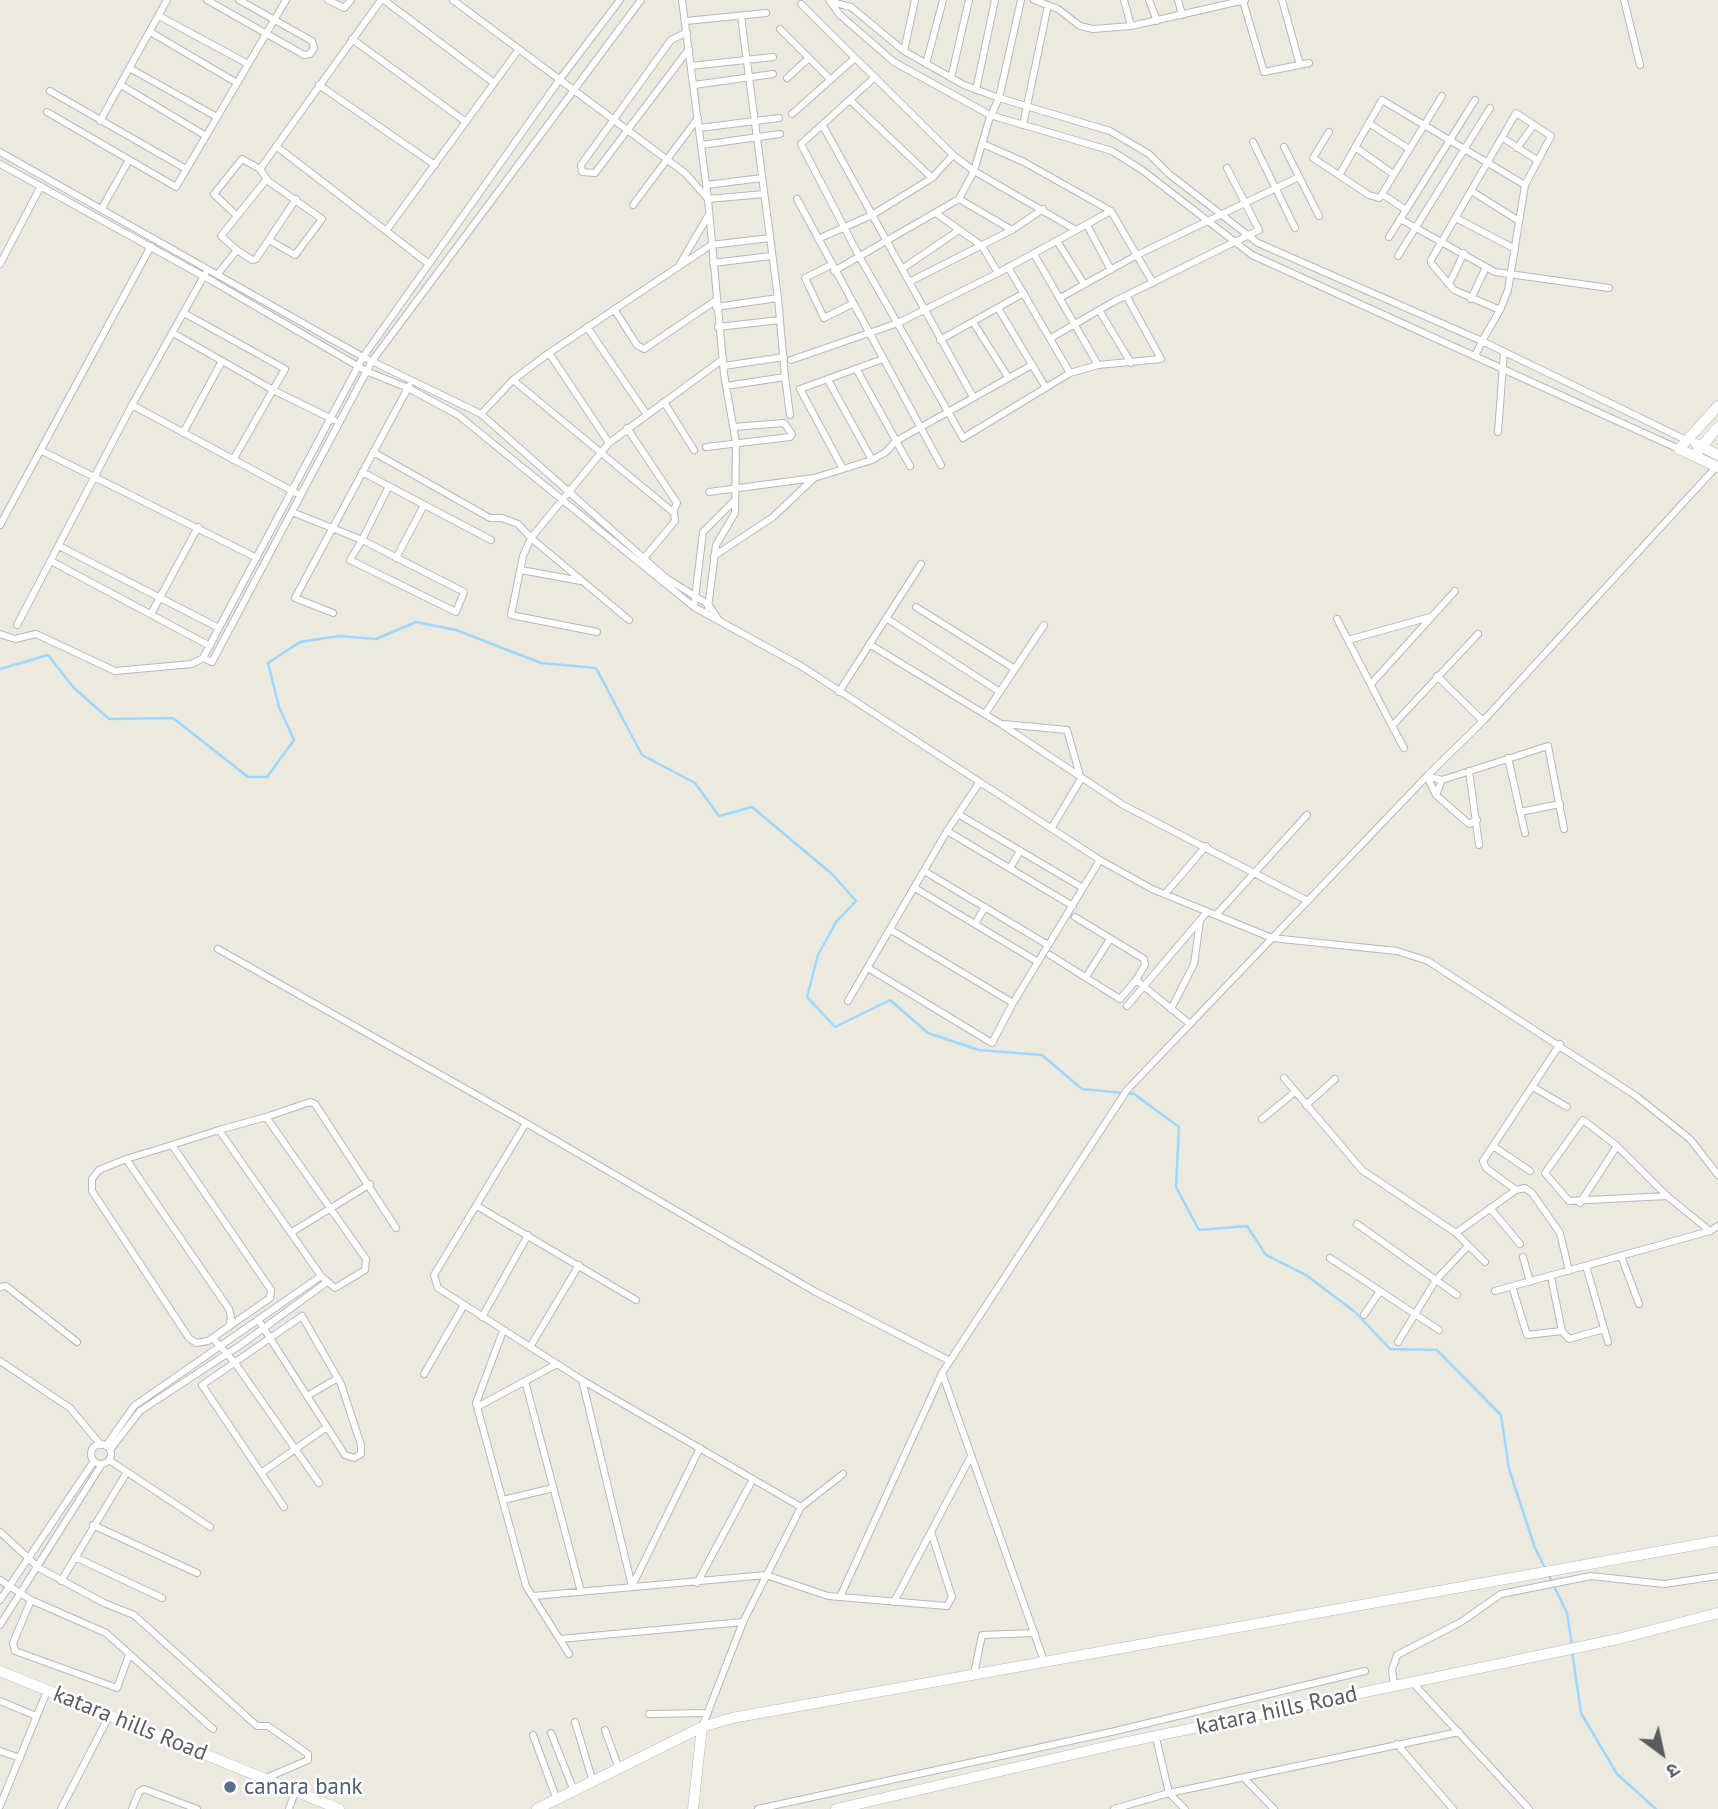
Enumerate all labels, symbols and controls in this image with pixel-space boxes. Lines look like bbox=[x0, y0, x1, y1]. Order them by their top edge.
street label: katara hills Road bbox=[1194, 1680, 1360, 1742]
street label: katara hills Road bbox=[49, 1681, 211, 1767]
north arrow bbox=[1627, 1718, 1697, 1788]
text: उ bbox=[1662, 1758, 1685, 1784]
place label: canara bank bbox=[244, 1773, 363, 1801]
marker: canara bank bbox=[222, 1779, 238, 1795]

